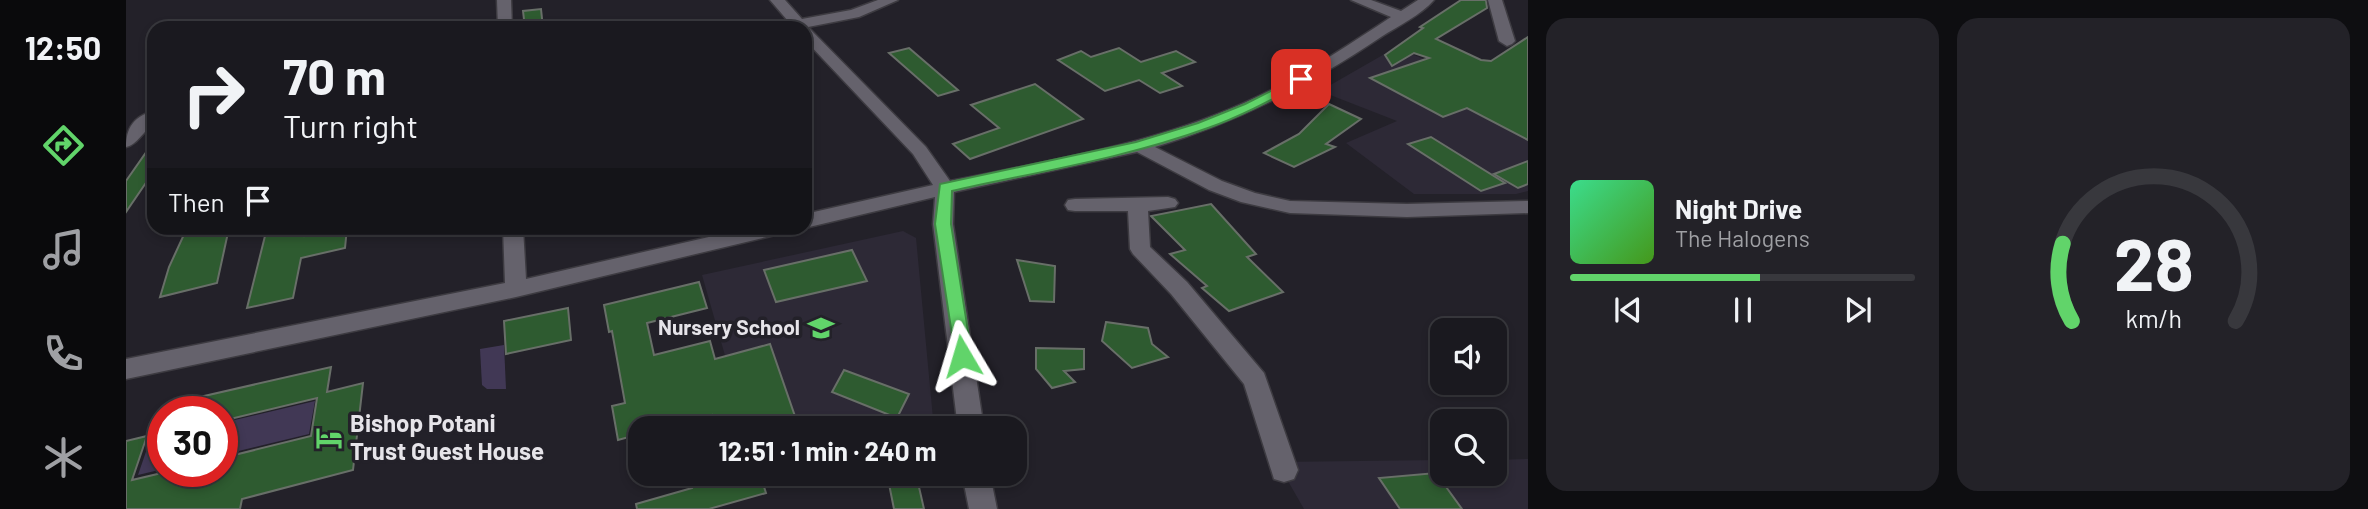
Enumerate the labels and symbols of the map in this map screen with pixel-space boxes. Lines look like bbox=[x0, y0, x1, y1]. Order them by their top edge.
pin bbox=[1271, 49, 1331, 109]
school or university icon: Nursery School bbox=[806, 313, 836, 343]
place label: Nursery School bbox=[658, 314, 800, 339]
position arrow bbox=[925, 319, 999, 393]
speed limit sign: 30 bbox=[147, 396, 238, 487]
place label: Bishop Potani Trust Guest House bbox=[350, 408, 544, 465]
hotel icon: Bishop Potani Trust Guest House bbox=[314, 423, 344, 453]

